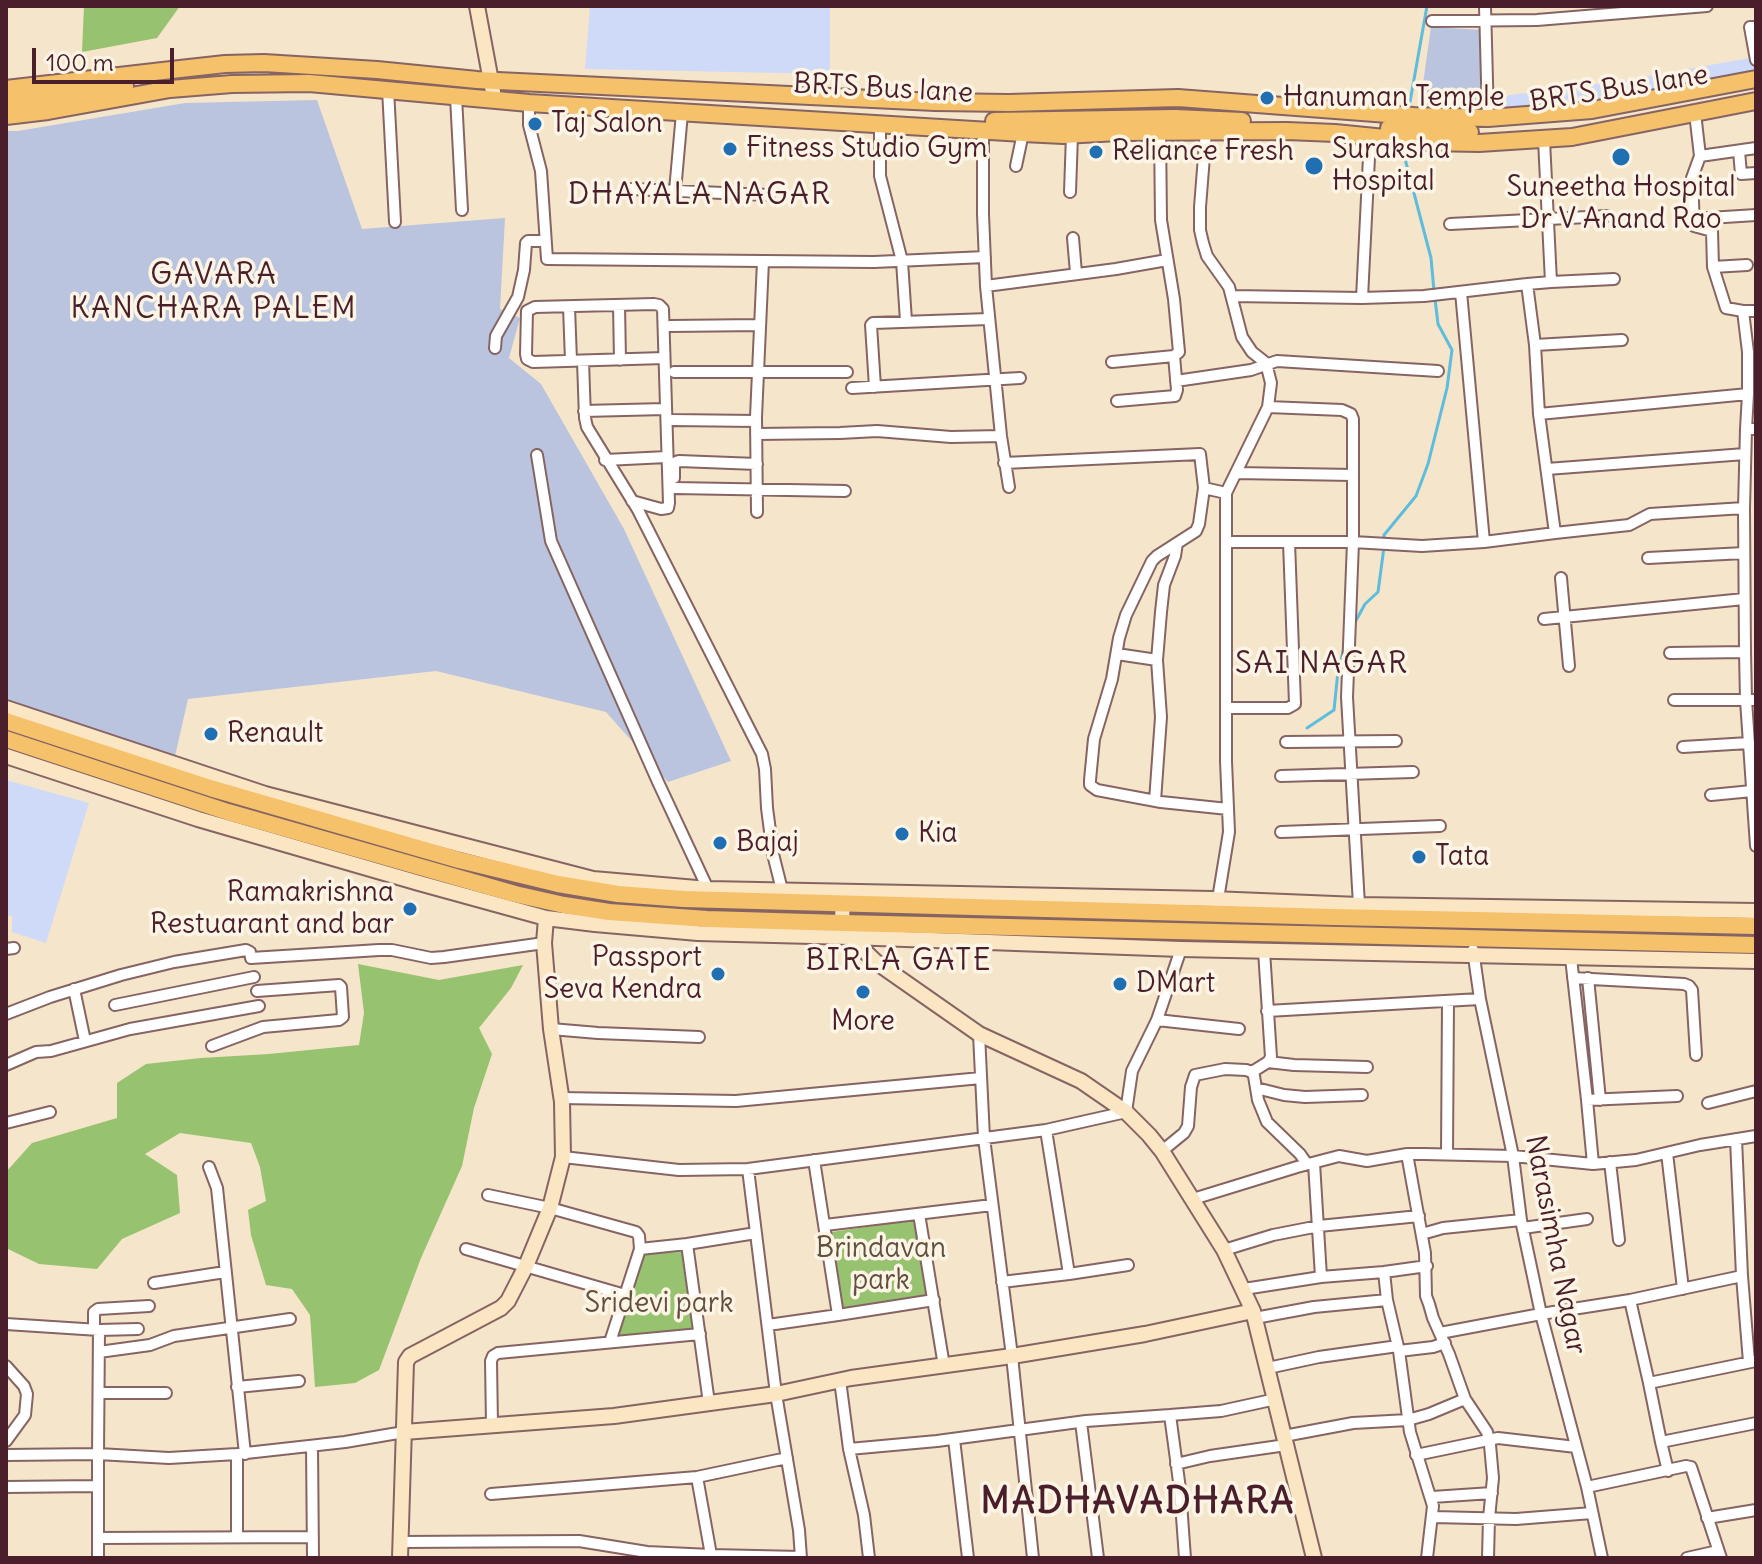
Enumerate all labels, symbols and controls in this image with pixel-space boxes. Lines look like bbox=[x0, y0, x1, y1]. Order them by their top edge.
scale bar bbox=[36, 32, 178, 82]
text: 100 m bbox=[46, 47, 114, 77]
street label: BRTS Bus lane bbox=[1527, 58, 1711, 120]
street label: BRTS Bus lane bbox=[792, 68, 974, 110]
place label: Hanuman Temple bbox=[1283, 81, 1505, 115]
marker: Hanuman Temple bbox=[1258, 89, 1276, 107]
place label: Taj Salon bbox=[551, 107, 662, 141]
marker: Taj Salon bbox=[526, 115, 544, 133]
place label: Fitness Studio Gym bbox=[746, 132, 988, 166]
place label: Suraksha Hospital bbox=[1332, 133, 1450, 199]
place label: Reliance Fresh bbox=[1112, 135, 1294, 169]
marker: Fitness Studio Gym bbox=[721, 140, 739, 158]
marker: Reliance Fresh bbox=[1087, 143, 1105, 161]
marker: Suneetha Hospital Dr V Anand Rao bbox=[1610, 146, 1632, 168]
marker: Suraksha Hospital bbox=[1303, 155, 1325, 177]
place label: Suneetha Hospital Dr V Anand Rao bbox=[1506, 171, 1736, 237]
district label: DHAYALA NAGAR bbox=[568, 177, 832, 213]
district label: GAVARA KANCHARA PALEM bbox=[70, 257, 358, 328]
district label: SAI NAGAR bbox=[1235, 646, 1409, 682]
place label: Renault bbox=[227, 717, 323, 751]
marker: Renault bbox=[202, 725, 220, 743]
place label: Kia bbox=[918, 817, 958, 851]
marker: Kia bbox=[893, 825, 911, 843]
place label: Bajaj bbox=[736, 826, 799, 860]
marker: Bajaj bbox=[711, 834, 729, 852]
place label: Tata bbox=[1435, 840, 1489, 874]
marker: Tata bbox=[1410, 848, 1428, 866]
place label: Ramakrishna Restuarant and bar bbox=[150, 876, 394, 942]
marker: Ramakrishna Restuarant and bar bbox=[401, 900, 419, 918]
place label: Passport Seva Kendra bbox=[544, 941, 702, 1007]
district label: BIRLA GATE bbox=[805, 943, 993, 979]
marker: Passport Seva Kendra bbox=[709, 965, 727, 983]
place label: DMart bbox=[1136, 967, 1215, 1001]
marker: DMart bbox=[1111, 975, 1129, 993]
marker: More bbox=[854, 983, 872, 1001]
place label: More bbox=[831, 1005, 895, 1039]
street label: Narasimha Nagar bbox=[1517, 1133, 1593, 1357]
park label: Brindavan park bbox=[816, 1232, 946, 1298]
park label: Sridevi park bbox=[585, 1287, 733, 1321]
district label: MADHAVADHARA bbox=[981, 1481, 1295, 1525]

